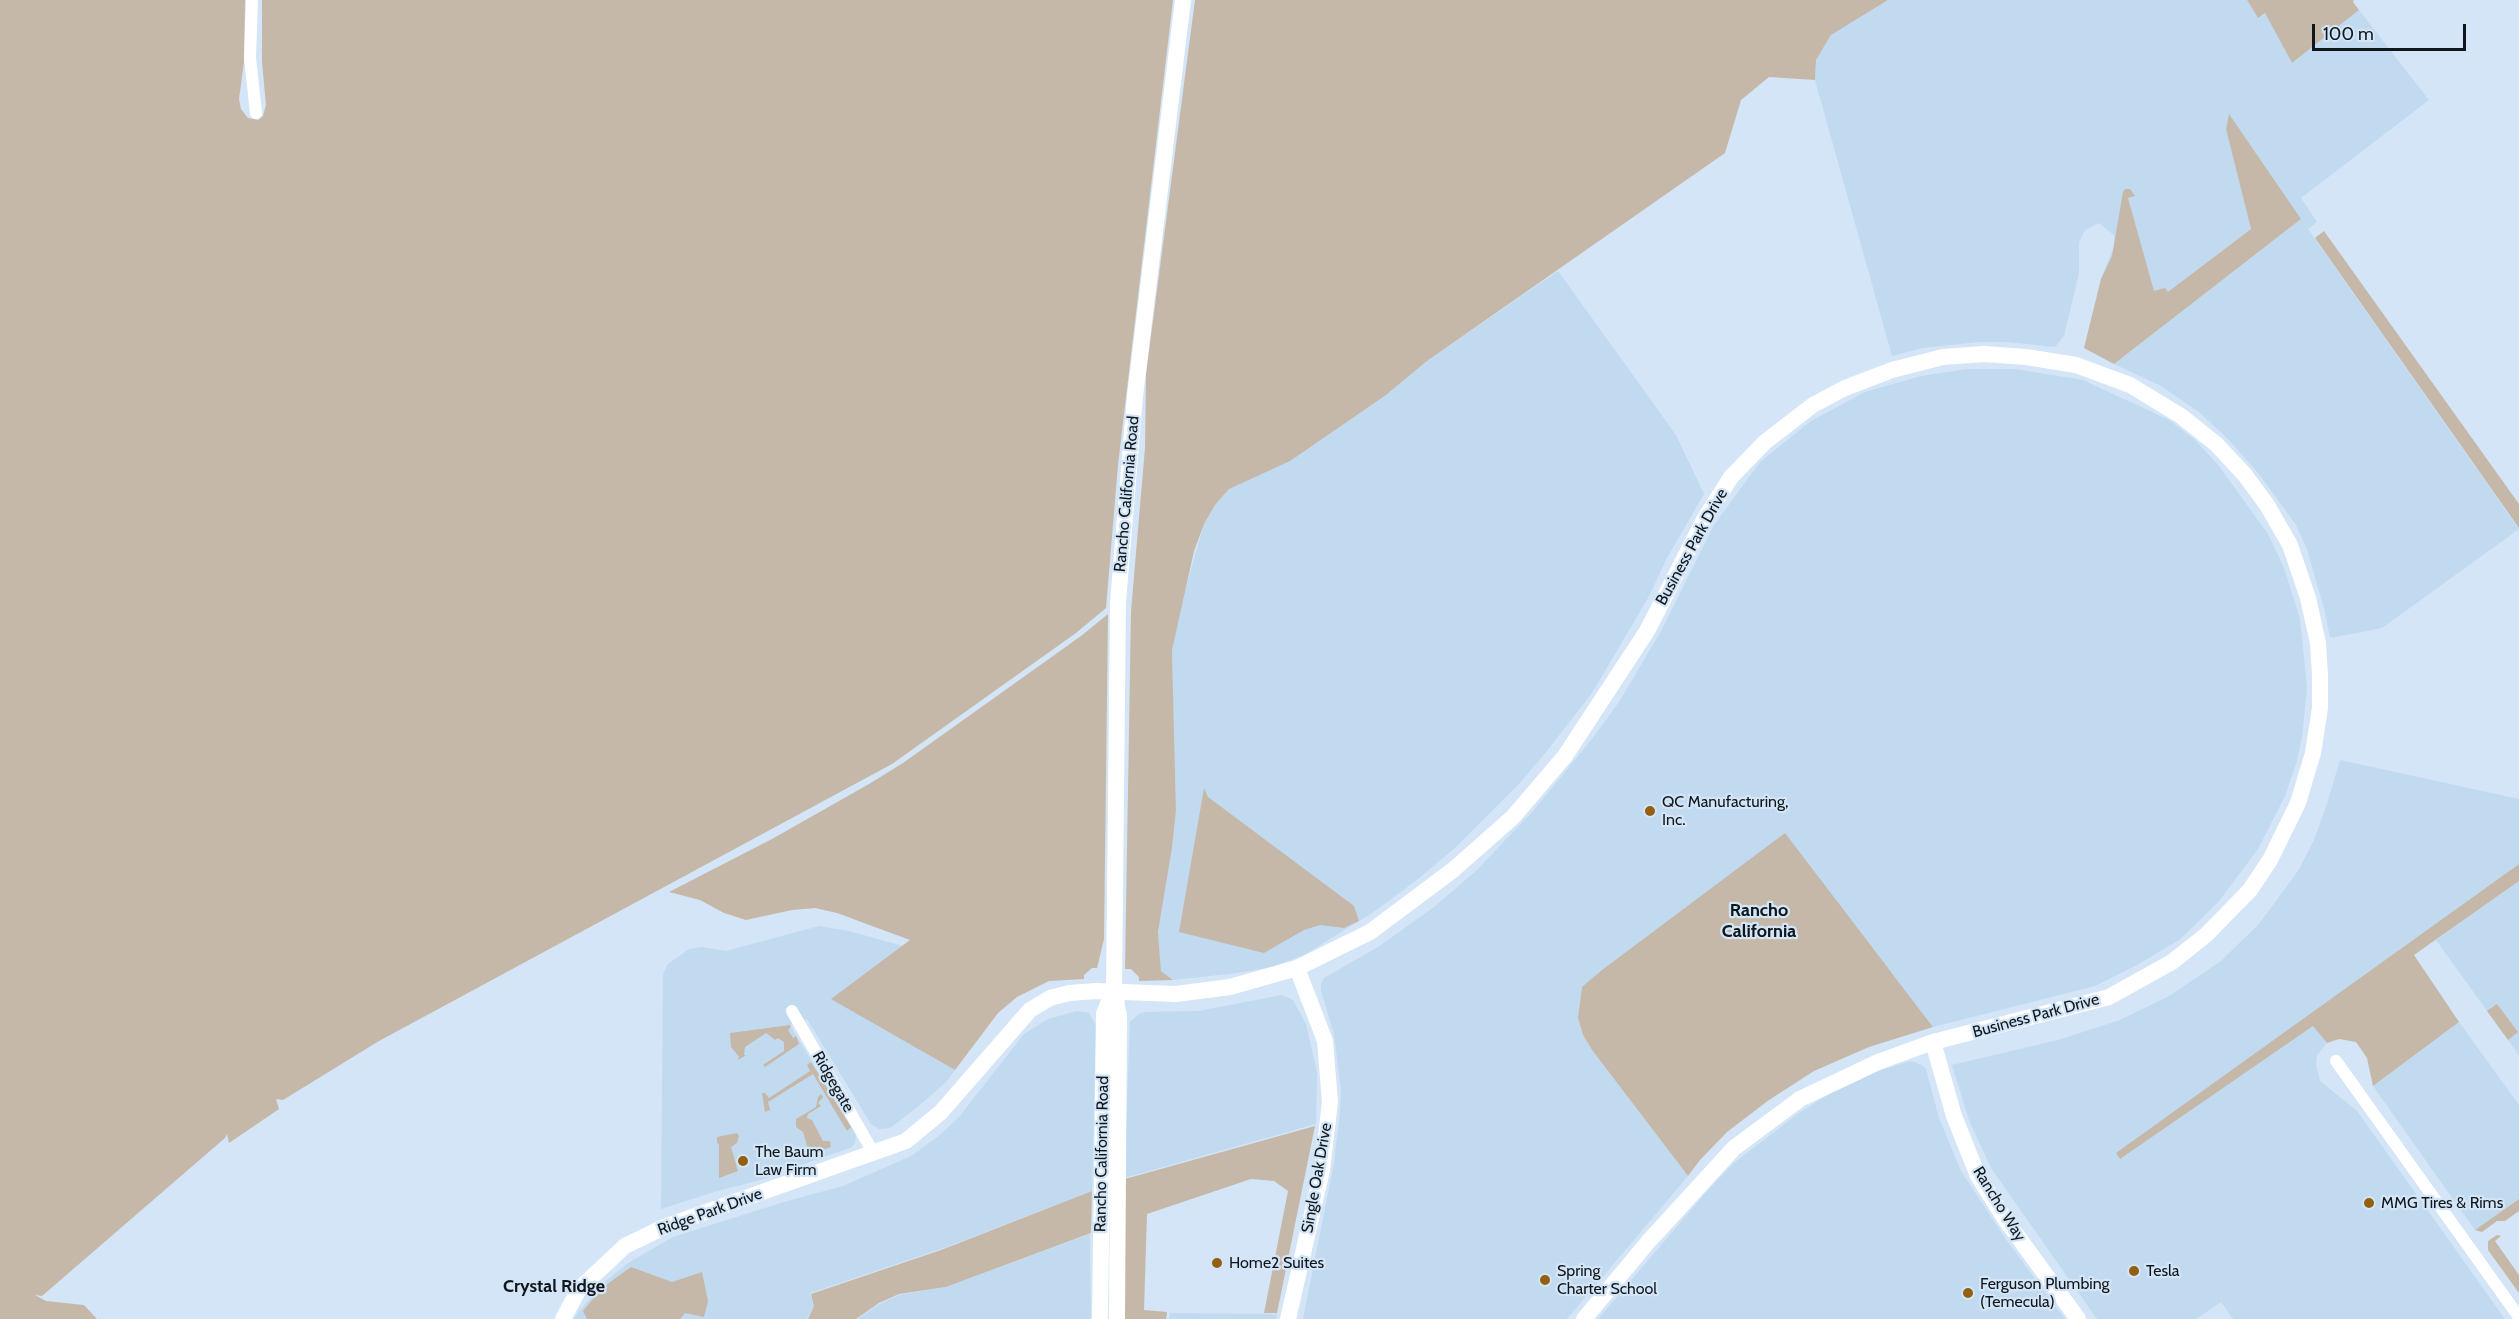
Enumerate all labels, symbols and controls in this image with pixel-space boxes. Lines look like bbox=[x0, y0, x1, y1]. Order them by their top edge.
scale bar bbox=[2315, 12, 2470, 50]
text: 100 m bbox=[2323, 23, 2374, 45]
street label: Rancho California Road bbox=[1111, 415, 1143, 573]
street label: Business Park Drive bbox=[1652, 485, 1732, 609]
place label: QC Manufacturing, Inc. bbox=[1662, 792, 1788, 830]
marker: QC Manufacturing, Inc. bbox=[1643, 804, 1657, 818]
district label: Rancho California bbox=[1722, 900, 1796, 942]
street label: Business Park Drive bbox=[1971, 990, 2101, 1042]
street label: Ridgegate bbox=[808, 1048, 858, 1116]
street label: Rancho California Road bbox=[1091, 1076, 1113, 1232]
street label: Single Oak Drive bbox=[1298, 1121, 1336, 1235]
place label: The Baum Law Firm bbox=[755, 1142, 824, 1180]
marker: The Baum Law Firm bbox=[736, 1154, 750, 1168]
street label: Rancho Way bbox=[1968, 1163, 2030, 1245]
street label: Ridge Park Drive bbox=[655, 1184, 765, 1240]
place label: MMG Tires & Rims bbox=[2381, 1193, 2503, 1213]
marker: MMG Tires & Rims bbox=[2362, 1196, 2376, 1210]
place label: Home2 Suites bbox=[1229, 1253, 1324, 1273]
marker: Home2 Suites bbox=[1210, 1256, 1224, 1270]
place label: Spring Charter School bbox=[1557, 1261, 1657, 1299]
place label: Tesla bbox=[2146, 1261, 2180, 1281]
marker: Tesla bbox=[2127, 1264, 2141, 1278]
marker: Spring Charter School bbox=[1538, 1273, 1552, 1287]
place label: Ferguson Plumbing (Temecula) bbox=[1980, 1274, 2110, 1312]
district label: Crystal Ridge bbox=[503, 1276, 605, 1298]
marker: Ferguson Plumbing (Temecula) bbox=[1961, 1286, 1975, 1300]

